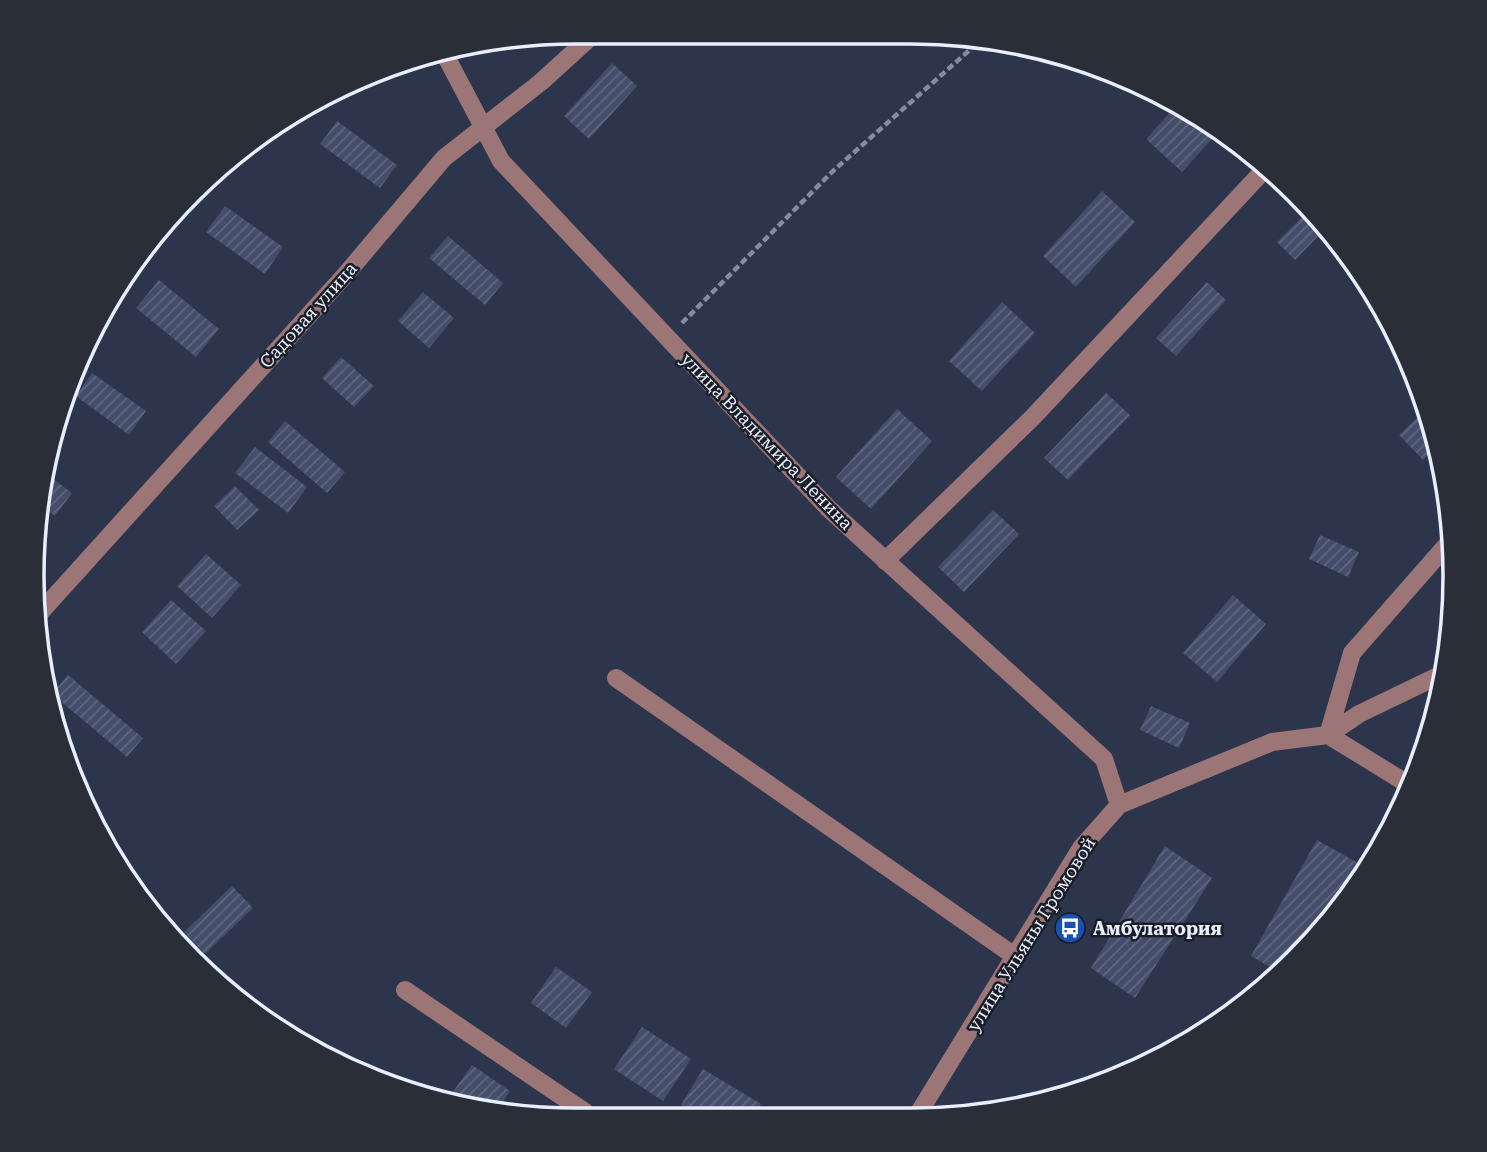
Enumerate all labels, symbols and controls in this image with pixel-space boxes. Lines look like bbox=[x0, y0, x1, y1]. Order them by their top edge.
street label: Садовая улица bbox=[255, 258, 361, 372]
street label: улица Владимира Ленина bbox=[677, 348, 857, 534]
street label: улица Ульяны Громовой bbox=[962, 833, 1100, 1035]
bus stop icon: Амбулатория bbox=[1053, 911, 1087, 945]
place label: Амбулатория bbox=[1093, 918, 1222, 939]

